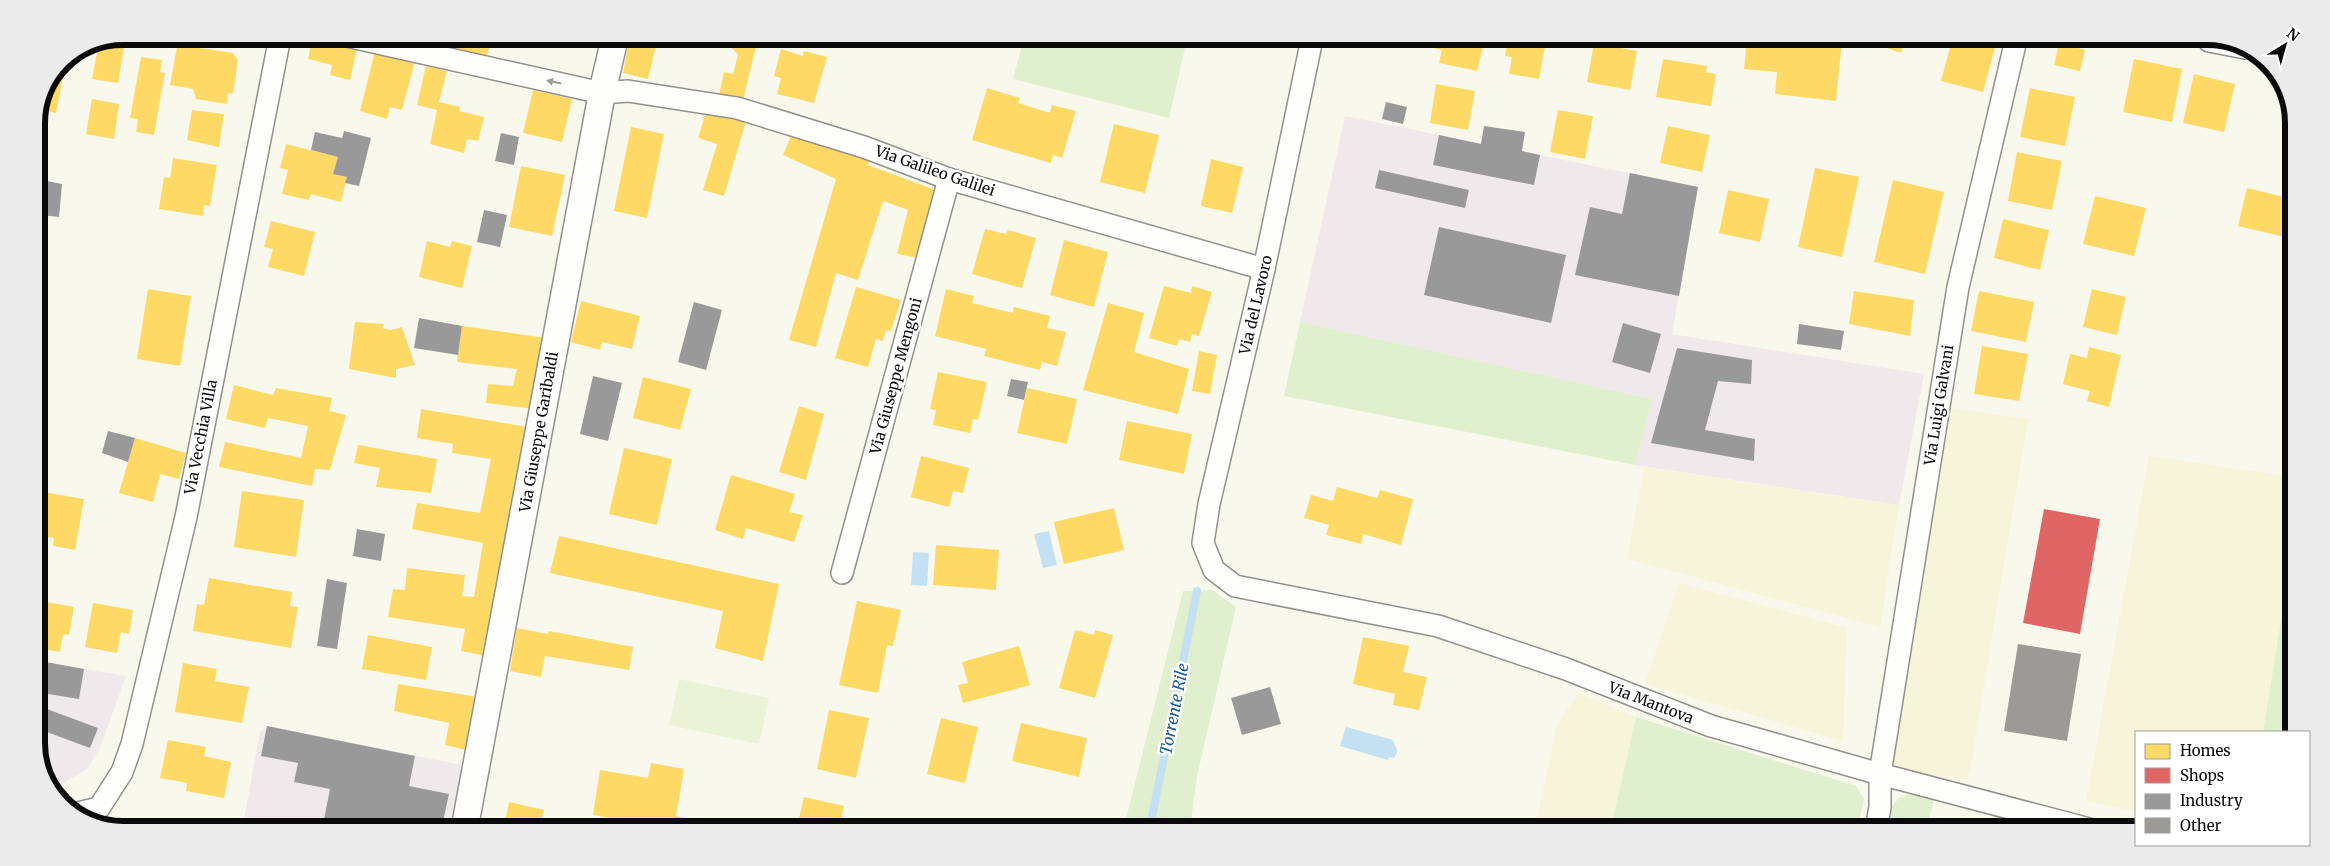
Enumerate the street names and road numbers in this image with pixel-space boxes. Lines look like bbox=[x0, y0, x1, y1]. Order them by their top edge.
street label: Via Galileo Galilei bbox=[872, 141, 998, 200]
street label: Via del Lavoro bbox=[1235, 253, 1276, 357]
street label: Via Giuseppe Mengoni bbox=[865, 295, 926, 457]
street label: Via Luigi Galvani bbox=[1919, 343, 1957, 468]
street label: Via Giuseppe Garibaldi bbox=[515, 350, 562, 515]
street label: Via Vecchia Villa bbox=[180, 378, 221, 497]
street label: Via Mantova bbox=[1605, 677, 1696, 727]

